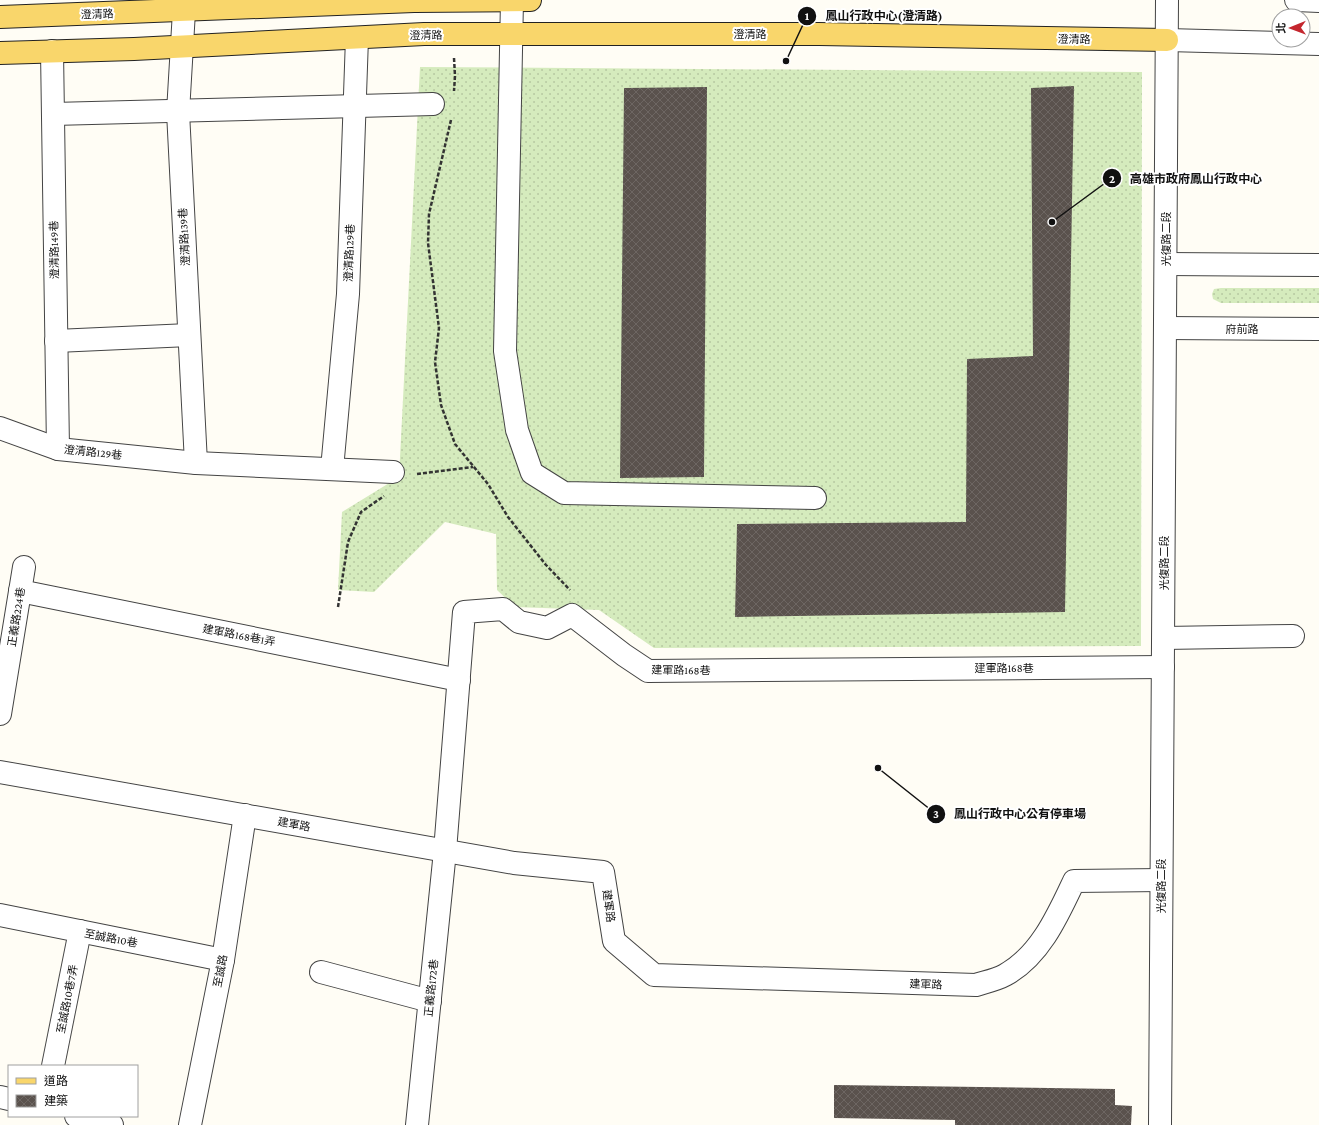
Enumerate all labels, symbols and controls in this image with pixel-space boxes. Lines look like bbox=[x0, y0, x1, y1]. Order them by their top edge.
callout: 鳳山行政中心(澄清路) bbox=[797, 4, 950, 28]
street label: 澄清路 bbox=[80, 7, 114, 21]
north arrow bbox=[1271, 8, 1311, 48]
text: 1 bbox=[805, 9, 810, 23]
text: 鳳山行政中心(澄清路) bbox=[825, 9, 943, 23]
text: 北 bbox=[1275, 23, 1287, 34]
street label: 澄清路 bbox=[734, 28, 767, 40]
street label: 澄清路 bbox=[409, 29, 443, 41]
street label: 澄清路 bbox=[1057, 33, 1091, 45]
callout: 高雄市政府鳳山行政中心 bbox=[1102, 166, 1270, 190]
text: 2 bbox=[1109, 172, 1115, 186]
text: 高雄市政府鳳山行政中心 bbox=[1130, 172, 1262, 186]
street label: 澄清路139巷 bbox=[176, 208, 192, 266]
street label: 光復路二段 bbox=[1160, 212, 1172, 267]
street label: 澄清路149巷 bbox=[47, 221, 61, 279]
street label: 澄清路129巷 bbox=[342, 224, 356, 282]
street label: 府前路 bbox=[1226, 323, 1259, 335]
street label: 澄清路129巷 bbox=[63, 443, 123, 461]
street label: 光復路二段 bbox=[1158, 536, 1170, 591]
street label: 正義路224巷 bbox=[5, 586, 27, 648]
street label: 建軍路168巷1弄 bbox=[202, 622, 276, 648]
street label: 建軍路168巷 bbox=[974, 662, 1034, 674]
street label: 建軍路168巷 bbox=[651, 663, 711, 677]
callout: 鳳山行政中心公有停車場 bbox=[926, 802, 1094, 826]
text: 3 bbox=[933, 807, 939, 821]
text: 鳳山行政中心公有停車場 bbox=[954, 807, 1086, 821]
street label: 建軍路 bbox=[277, 815, 311, 833]
street label: 光復路二段 bbox=[1155, 859, 1167, 914]
street label: 建軍路 bbox=[601, 889, 617, 923]
street label: 至誠路10巷 bbox=[83, 927, 139, 949]
street label: 至誠路 bbox=[211, 954, 229, 988]
street label: 正義路172巷 bbox=[422, 959, 440, 1017]
street label: 至誠路10巷7弄 bbox=[54, 964, 80, 1034]
street label: 建軍路 bbox=[909, 977, 943, 991]
legend bbox=[8, 1065, 138, 1117]
text: 道路 bbox=[44, 1074, 68, 1088]
text: 建築 bbox=[44, 1094, 68, 1108]

